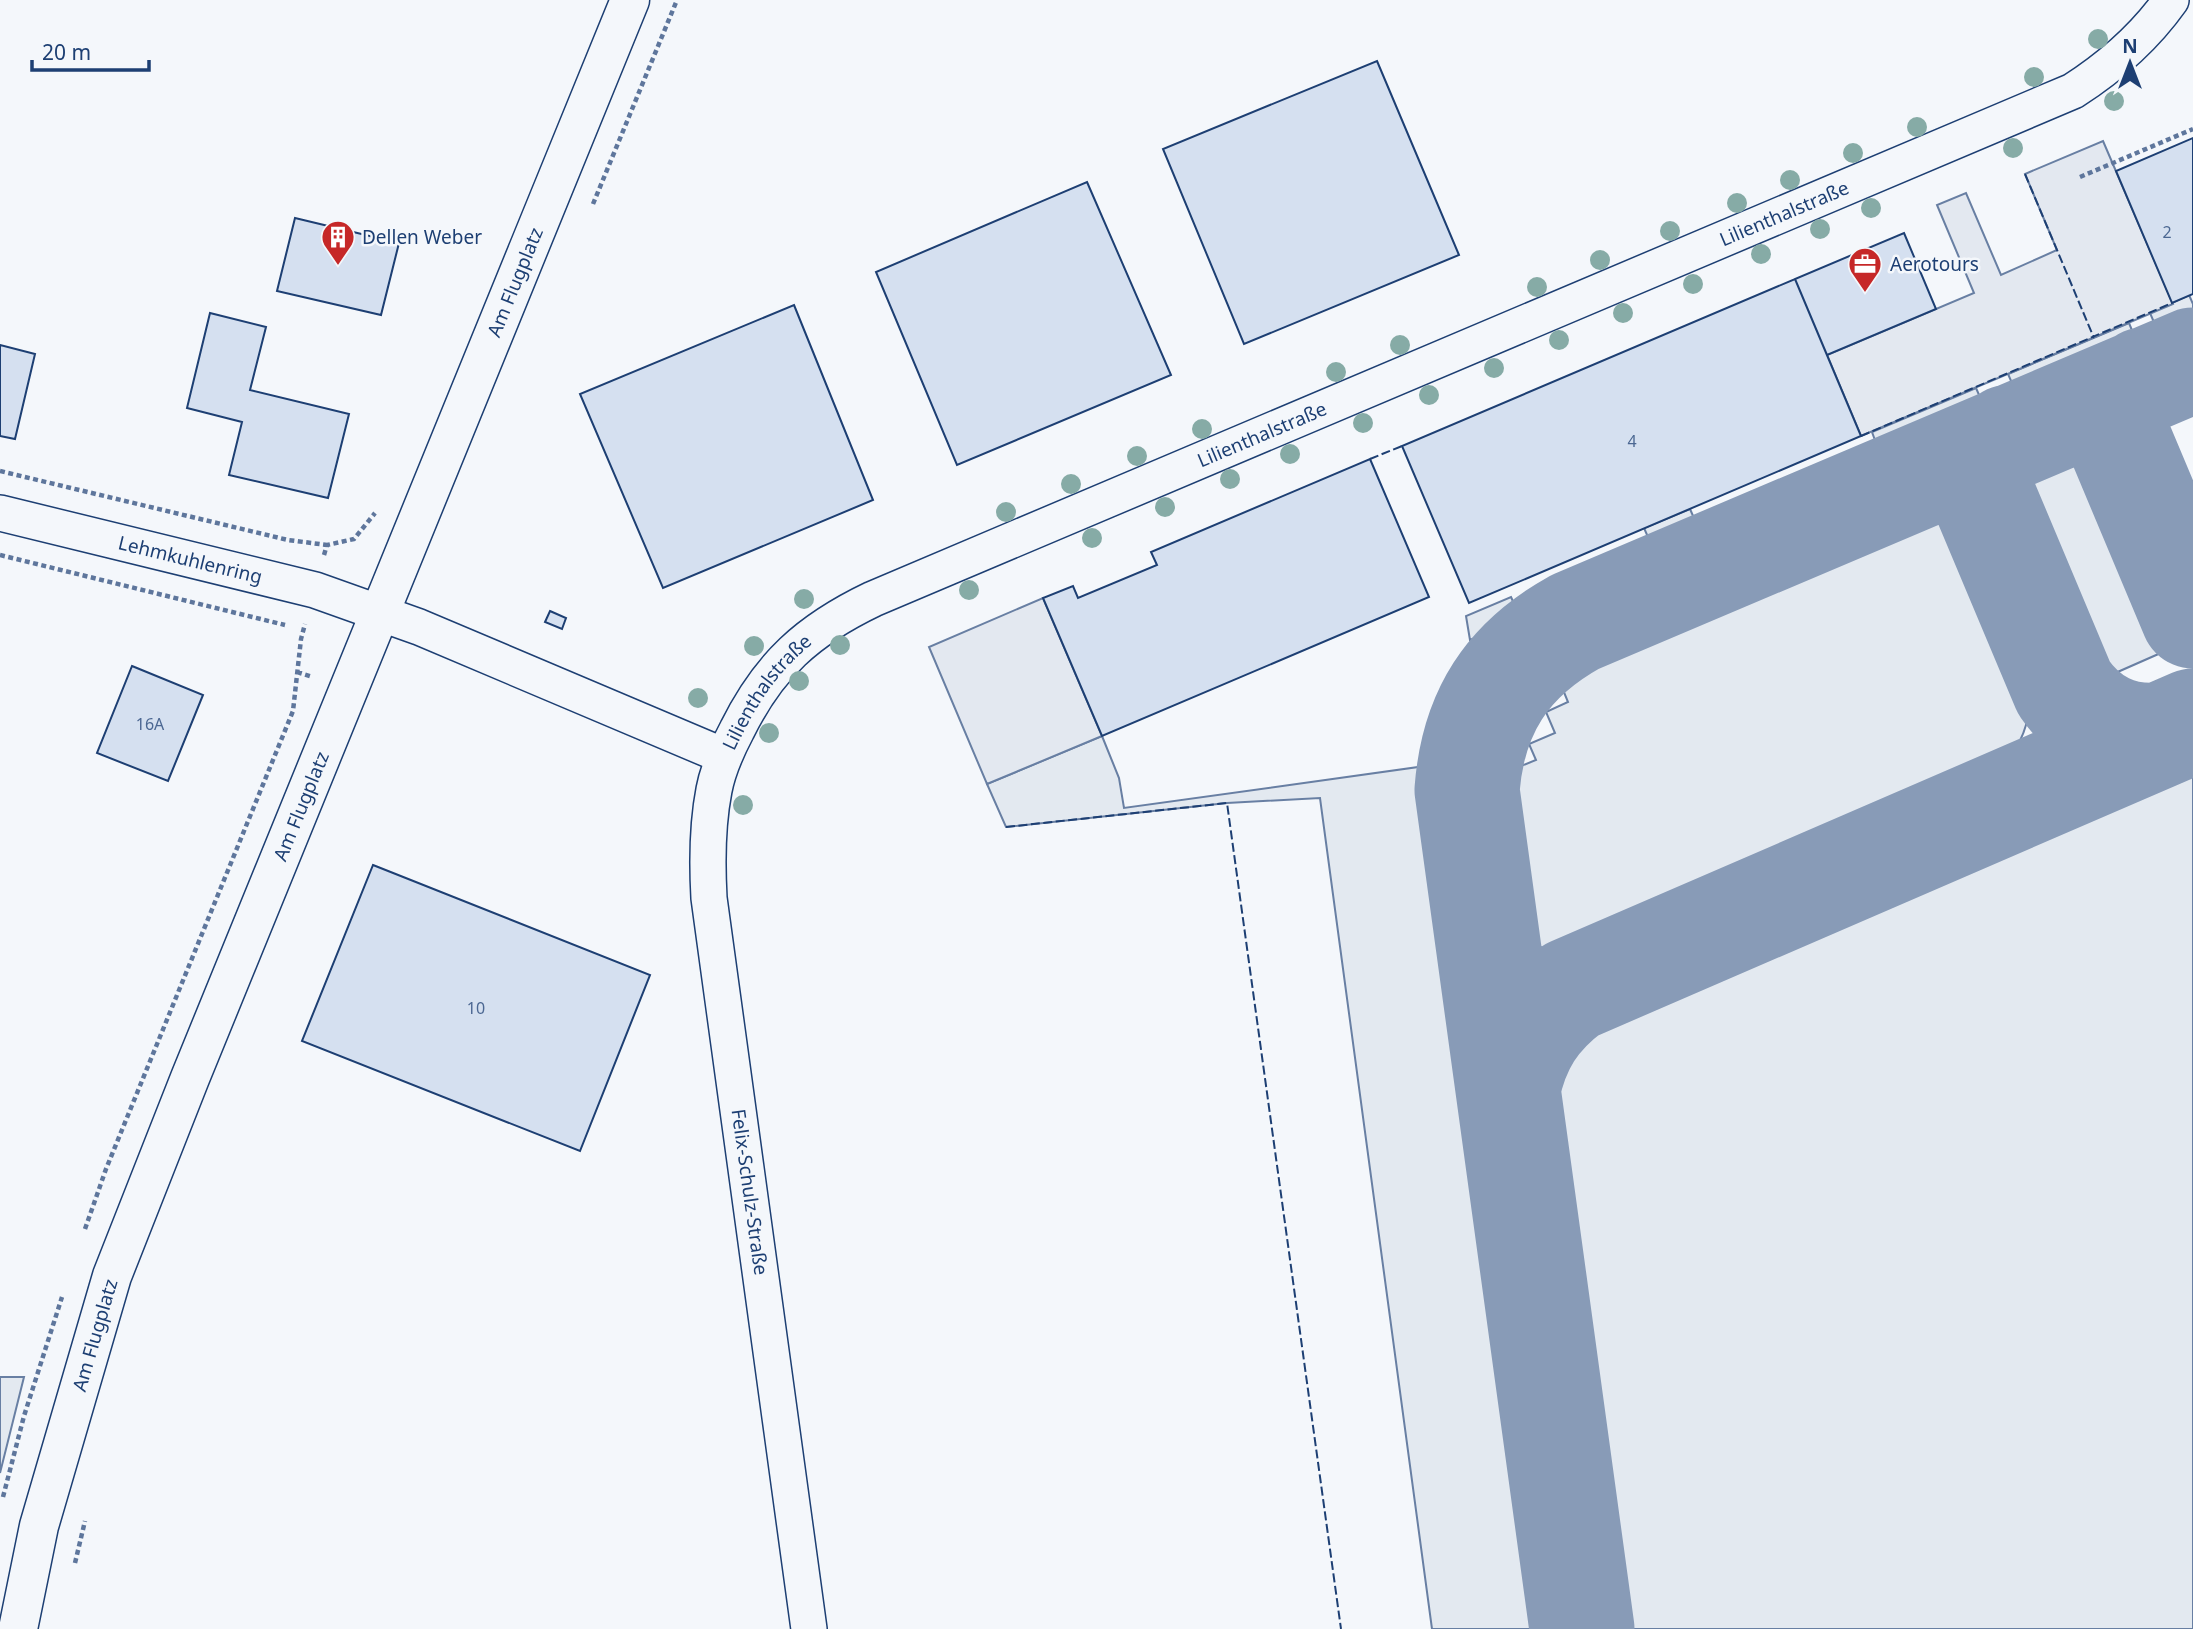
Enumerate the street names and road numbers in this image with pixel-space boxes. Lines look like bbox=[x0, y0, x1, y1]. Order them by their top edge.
street label: Lilienthalstraße bbox=[1715, 174, 1853, 252]
street label: Am Flugplatz bbox=[481, 223, 549, 341]
street label: Lilienthalstraße bbox=[1193, 395, 1331, 473]
street label: Lehmkuhlenring bbox=[116, 529, 265, 590]
street label: Lilienthalstraße bbox=[716, 628, 817, 754]
street label: Am Flugplatz bbox=[267, 747, 335, 865]
street label: Felix-Schulz-Straße bbox=[725, 1107, 775, 1277]
street label: Am Flugplatz bbox=[66, 1276, 124, 1394]

